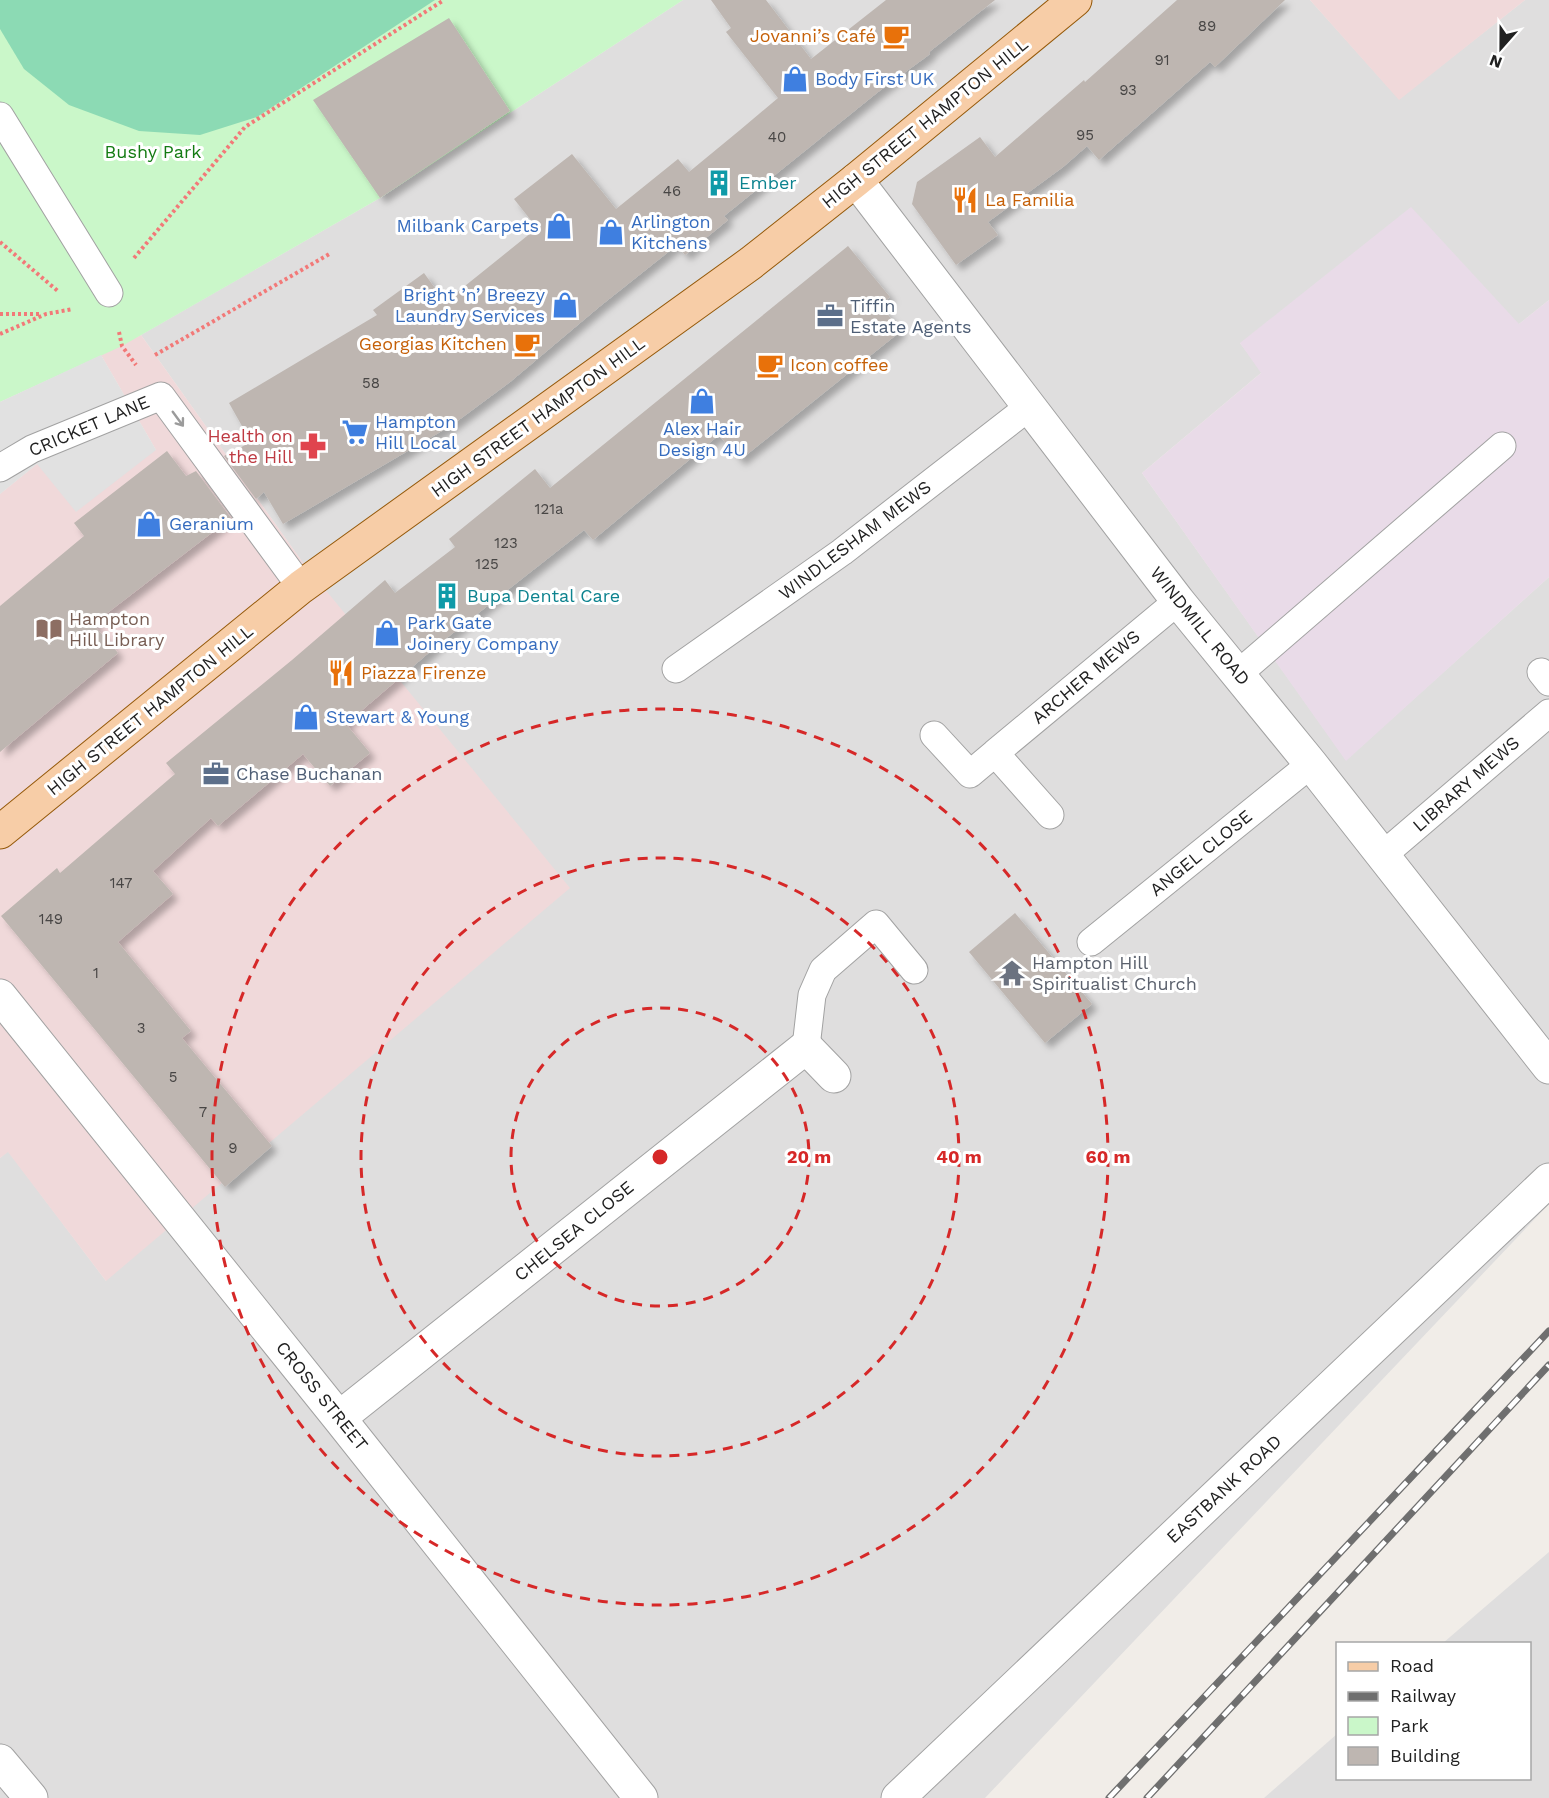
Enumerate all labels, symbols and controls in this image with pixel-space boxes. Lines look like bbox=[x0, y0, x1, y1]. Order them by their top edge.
house number: 89 bbox=[1198, 17, 1216, 35]
north arrow bbox=[1471, 18, 1531, 78]
cafe icon: Jovanni’s Café bbox=[881, 21, 911, 51]
place label: Jovanni’s Café bbox=[750, 25, 876, 46]
street label: HIGH STREET HAMPTON HILL bbox=[817, 33, 1032, 212]
house number: 91 bbox=[1154, 51, 1170, 69]
text: N bbox=[1487, 51, 1505, 73]
shop icon: Body First UK bbox=[780, 64, 810, 94]
place label: Body First UK bbox=[815, 68, 934, 89]
house number: 93 bbox=[1119, 81, 1137, 99]
house number: 95 bbox=[1076, 126, 1094, 144]
house number: 40 bbox=[768, 128, 786, 146]
park label: Bushy Park bbox=[105, 141, 201, 162]
building icon: Ember bbox=[704, 168, 734, 198]
place label: Ember bbox=[739, 172, 797, 193]
house number: 46 bbox=[663, 182, 681, 200]
restaurant icon: La Familia bbox=[950, 185, 980, 215]
place label: La Familia bbox=[985, 189, 1074, 210]
shop icon: Milbank Carpets bbox=[544, 211, 574, 241]
place label: Arlington Kitchens bbox=[631, 211, 711, 253]
place label: Milbank Carpets bbox=[396, 215, 539, 236]
shop icon: Arlington Kitchens bbox=[596, 217, 626, 247]
place label: Bright ’n’ Breezy Laundry Services bbox=[395, 284, 546, 326]
shop icon: Bright ’n’ Breezy Laundry Services bbox=[550, 290, 580, 320]
place label: Tiffin Estate Agents bbox=[850, 295, 972, 337]
office icon: Tiffin Estate Agents bbox=[815, 301, 845, 331]
cafe icon: Georgias Kitchen bbox=[512, 329, 542, 359]
street label: HIGH STREET HAMPTON HILL bbox=[427, 332, 649, 501]
place label: Georgias Kitchen bbox=[359, 333, 507, 354]
cafe icon: Icon coffee bbox=[755, 350, 785, 380]
place label: Icon coffee bbox=[790, 354, 889, 375]
house number: 58 bbox=[362, 374, 380, 392]
shop icon: Alex Hair Design 4U bbox=[687, 386, 717, 416]
street label: CRICKET LANE bbox=[25, 391, 152, 460]
one-way arrow bbox=[172, 410, 184, 426]
place label: Hampton Hill Local bbox=[375, 411, 457, 453]
supermarket icon: Hampton Hill Local bbox=[340, 417, 370, 447]
place label: Alex Hair Design 4U bbox=[658, 418, 746, 460]
place label: Health on the Hill bbox=[207, 425, 293, 467]
pharmacy icon: Health on the Hill bbox=[298, 431, 328, 461]
street label: WINDLESHAM MEWS bbox=[775, 476, 935, 604]
house number: 121a bbox=[535, 500, 564, 518]
shop icon: Geranium bbox=[134, 509, 164, 539]
place label: Geranium bbox=[169, 513, 254, 534]
house number: 123 bbox=[494, 534, 518, 552]
house number: 125 bbox=[475, 555, 499, 573]
street label: WINDMILL ROAD bbox=[1146, 562, 1255, 689]
building icon: Bupa Dental Care bbox=[432, 581, 462, 611]
place label: Bupa Dental Care bbox=[467, 585, 620, 606]
place label: Hampton Hill Library bbox=[69, 608, 165, 650]
place label: Park Gate Joinery Company bbox=[407, 612, 559, 654]
library icon: Hampton Hill Library bbox=[34, 614, 64, 644]
shop icon: Park Gate Joinery Company bbox=[372, 618, 402, 648]
street label: HIGH STREET HAMPTON HILL bbox=[42, 620, 257, 799]
street label: ARCHER MEWS bbox=[1027, 625, 1144, 728]
restaurant icon: Piazza Firenze bbox=[326, 658, 356, 688]
place label: Piazza Firenze bbox=[361, 662, 486, 683]
shop icon: Stewart & Young bbox=[291, 702, 321, 732]
place label: Stewart & Young bbox=[326, 706, 469, 727]
street label: LIBRARY MEWS bbox=[1408, 732, 1523, 836]
office icon: Chase Buchanan bbox=[201, 759, 231, 789]
place label: Chase Buchanan bbox=[236, 763, 382, 784]
street label: ANGEL CLOSE bbox=[1145, 805, 1256, 900]
house number: 147 bbox=[110, 874, 132, 892]
house number: 149 bbox=[39, 910, 63, 928]
place label: Hampton Hill Spiritualist Church bbox=[1032, 952, 1197, 994]
temple icon: Hampton Hill Spiritualist Church bbox=[997, 958, 1027, 988]
house number: 1 bbox=[93, 964, 99, 982]
house number: 3 bbox=[137, 1019, 145, 1037]
house number: 5 bbox=[169, 1068, 177, 1086]
house number: 7 bbox=[199, 1103, 207, 1121]
house number: 9 bbox=[228, 1139, 238, 1157]
text: 20 m bbox=[787, 1146, 831, 1167]
text: 40 m bbox=[936, 1146, 982, 1167]
text: 60 m bbox=[1086, 1146, 1130, 1167]
centre of rings bbox=[650, 1147, 670, 1167]
street label: CHELSEA CLOSE bbox=[510, 1176, 638, 1285]
street label: CROSS STREET bbox=[272, 1337, 373, 1455]
street label: EASTBANK ROAD bbox=[1162, 1430, 1285, 1547]
legend bbox=[1336, 1642, 1531, 1780]
text: Road bbox=[1390, 1655, 1434, 1676]
text: Railway bbox=[1390, 1685, 1457, 1706]
text: Park bbox=[1390, 1715, 1429, 1736]
text: Building bbox=[1390, 1745, 1460, 1766]

